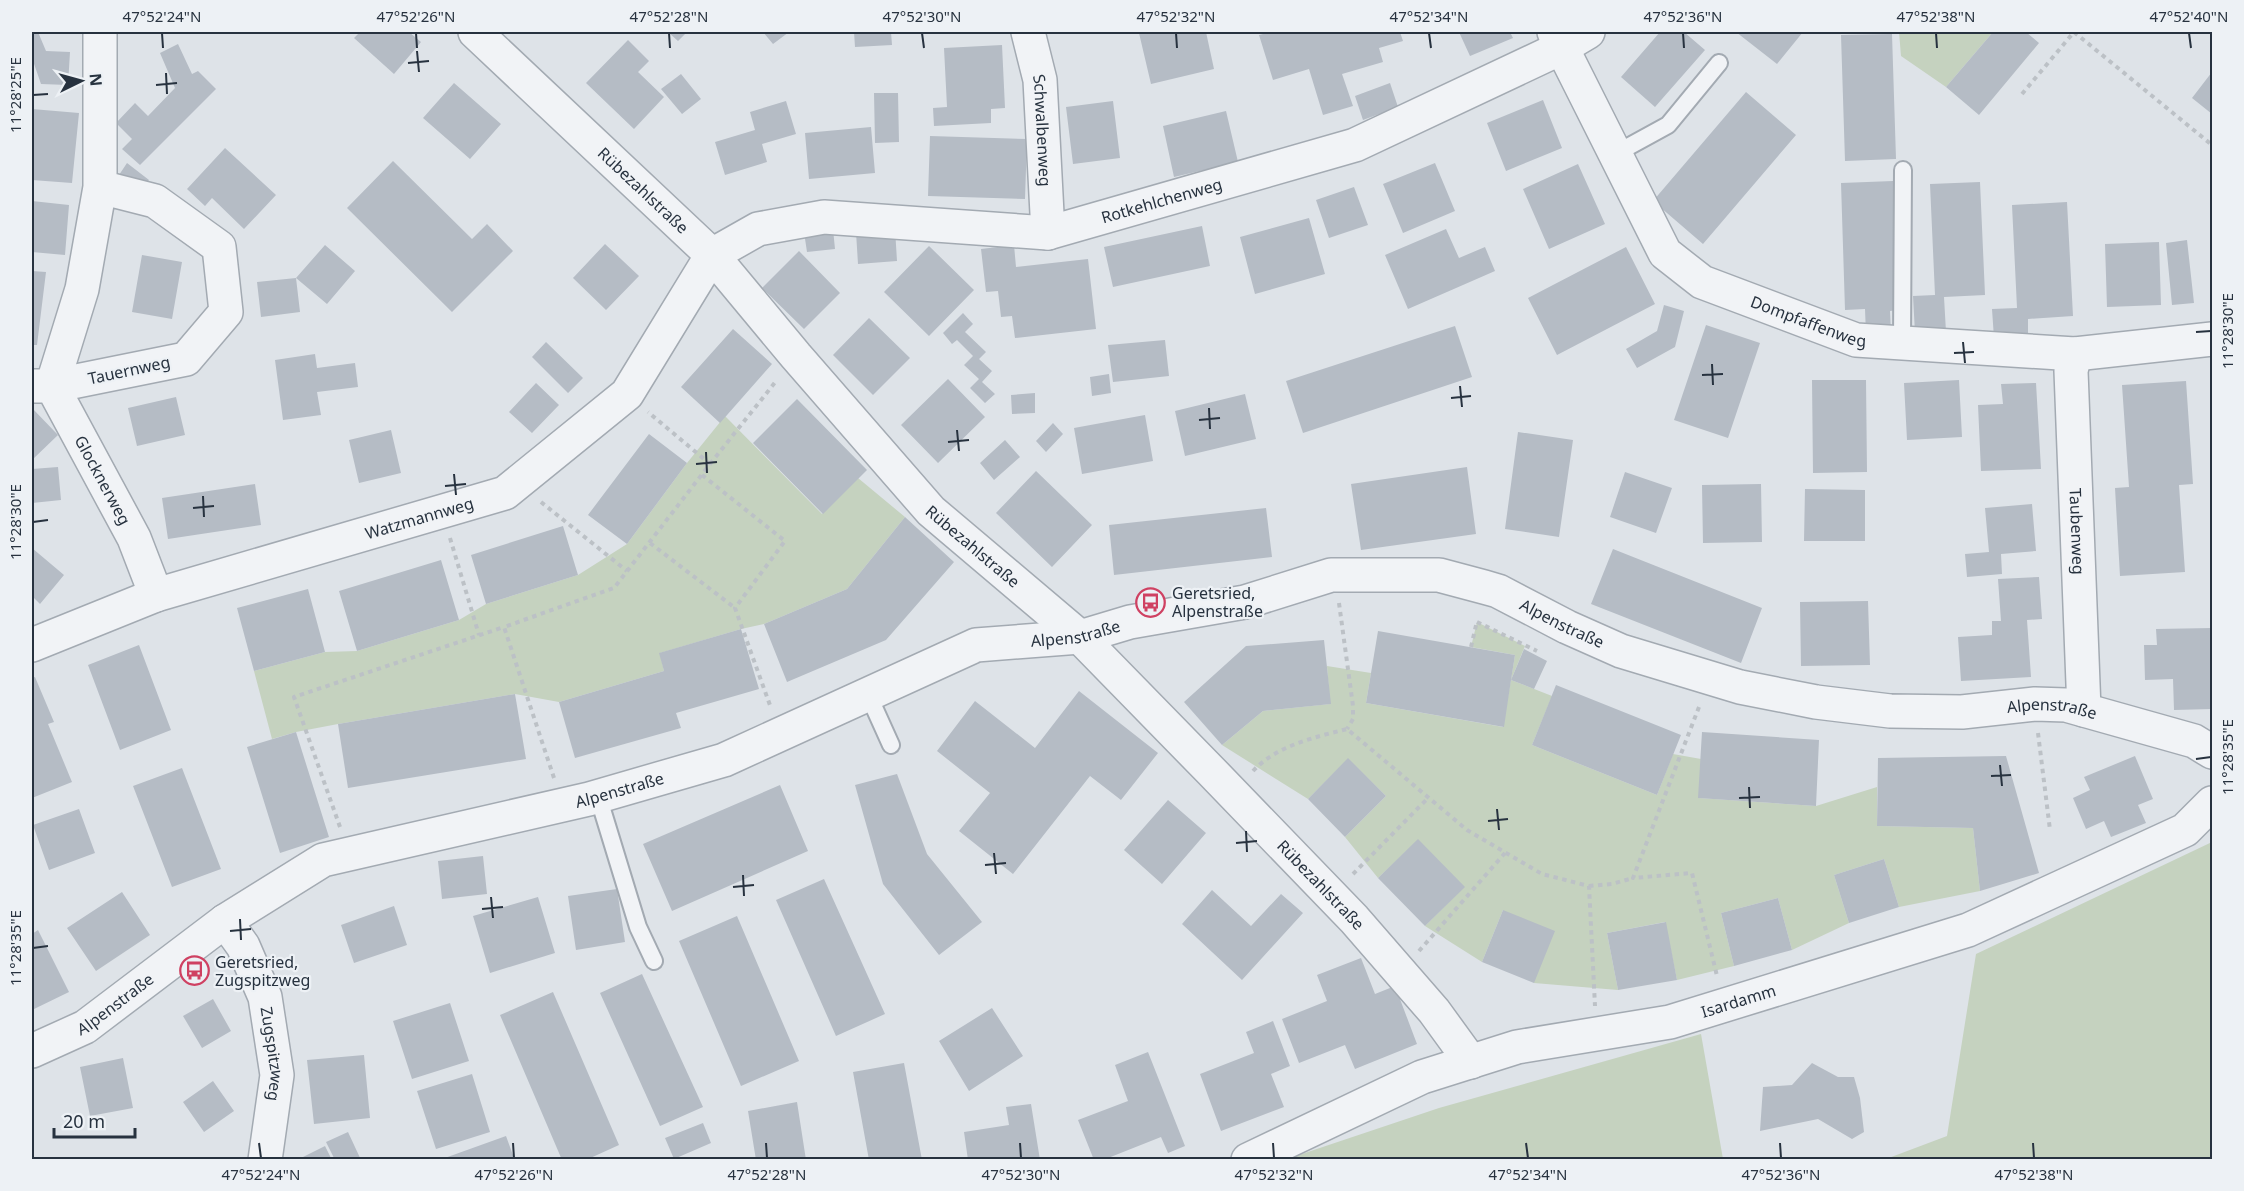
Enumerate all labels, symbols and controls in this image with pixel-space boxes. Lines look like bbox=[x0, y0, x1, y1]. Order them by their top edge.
text: 47°52'24"N bbox=[123, 6, 201, 26]
text: 47°52'26"N bbox=[377, 6, 455, 26]
text: 47°52'28"N bbox=[630, 6, 708, 26]
text: 47°52'30"N bbox=[883, 6, 961, 26]
text: 47°52'32"N bbox=[1137, 6, 1215, 26]
text: 47°52'34"N bbox=[1390, 6, 1468, 26]
text: 47°52'36"N bbox=[1644, 6, 1722, 26]
text: 47°52'38"N bbox=[1897, 6, 1975, 26]
text: 47°52'40"N bbox=[2150, 6, 2228, 26]
north arrow bbox=[51, 51, 111, 111]
text: 11°28'25"E bbox=[5, 57, 25, 133]
text: N bbox=[84, 72, 107, 87]
street label: Schwalbenweg bbox=[1028, 72, 1057, 187]
street label: Rübezahlstraße bbox=[593, 142, 693, 238]
street label: Rotkehlchenweg bbox=[1098, 173, 1225, 228]
street label: Dompfaffenweg bbox=[1747, 290, 1867, 352]
text: 11°28'30"E bbox=[2217, 293, 2237, 369]
street label: Tauernweg bbox=[86, 351, 172, 389]
street label: Glocknerweg bbox=[70, 432, 136, 529]
text: 11°28'30"E bbox=[5, 484, 25, 560]
street label: Taubenweg bbox=[2064, 488, 2090, 575]
street label: Watzmannweg bbox=[362, 492, 476, 544]
street label: Rübezahlstraße bbox=[921, 500, 1025, 592]
place label: Geretsried, Alpenstraße bbox=[1172, 582, 1263, 622]
bus stop icon: Geretsried, Alpenstraße bbox=[1135, 586, 1167, 618]
street label: Alpenstraße bbox=[1516, 593, 1608, 653]
street label: Alpenstraße bbox=[1030, 615, 1123, 652]
street label: Alpenstraße bbox=[2006, 693, 2099, 724]
text: 11°28'35"E bbox=[2217, 719, 2237, 795]
street label: Alpenstraße bbox=[573, 767, 666, 813]
street label: Rübezahlstraße bbox=[1272, 835, 1369, 934]
text: 11°28'35"E bbox=[5, 910, 25, 986]
place label: Geretsried, Zugspitzweg bbox=[215, 951, 310, 991]
bus stop icon: Geretsried, Zugspitzweg bbox=[178, 955, 210, 987]
street label: Alpenstraße bbox=[73, 968, 158, 1040]
street label: Isardamm bbox=[1698, 979, 1778, 1023]
street label: Zugspitzweg bbox=[256, 1005, 289, 1103]
scale bar bbox=[54, 1101, 135, 1139]
text: 20 m bbox=[63, 1109, 105, 1133]
text: 47°52'24"N bbox=[222, 1164, 300, 1184]
text: 47°52'26"N bbox=[475, 1164, 553, 1184]
text: 47°52'28"N bbox=[728, 1164, 806, 1184]
text: 47°52'30"N bbox=[982, 1164, 1060, 1184]
text: 47°52'32"N bbox=[1235, 1164, 1313, 1184]
text: 47°52'34"N bbox=[1489, 1164, 1567, 1184]
text: 47°52'36"N bbox=[1742, 1164, 1820, 1184]
text: 47°52'38"N bbox=[1995, 1164, 2073, 1184]

